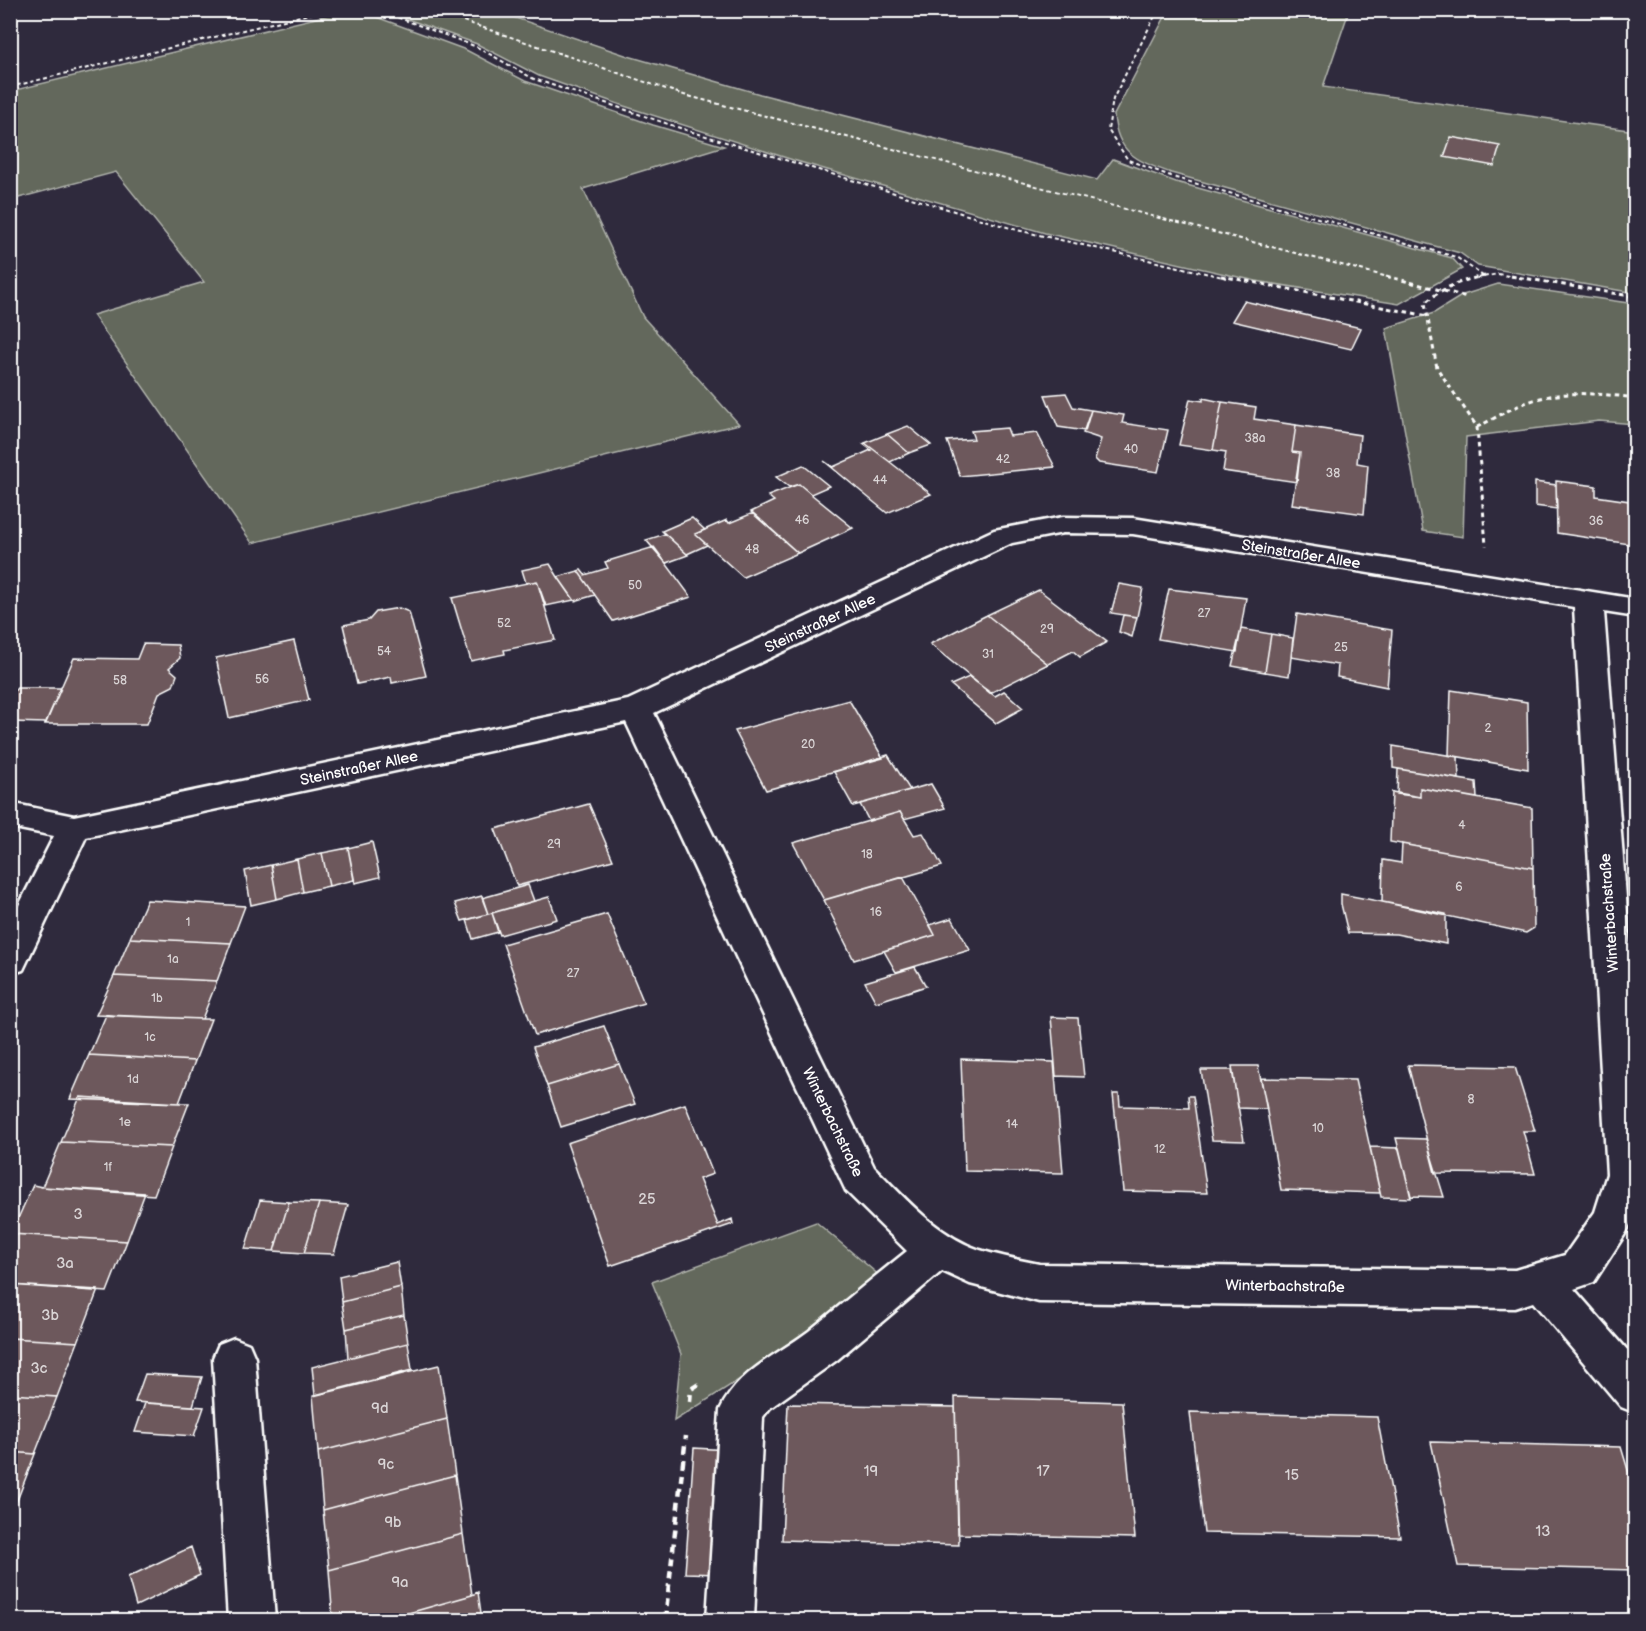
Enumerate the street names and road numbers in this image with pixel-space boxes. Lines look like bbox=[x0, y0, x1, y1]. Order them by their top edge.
street label: Steinstraßer Allee bbox=[1240, 536, 1362, 573]
street label: Steinstraßer Allee bbox=[762, 589, 879, 657]
street label: Steinstraßer Allee bbox=[298, 747, 420, 790]
street label: Winterbachstraße bbox=[1596, 853, 1623, 973]
street label: Winterbachstraße bbox=[798, 1064, 867, 1180]
street label: Winterbachstraße bbox=[1225, 1276, 1345, 1297]

